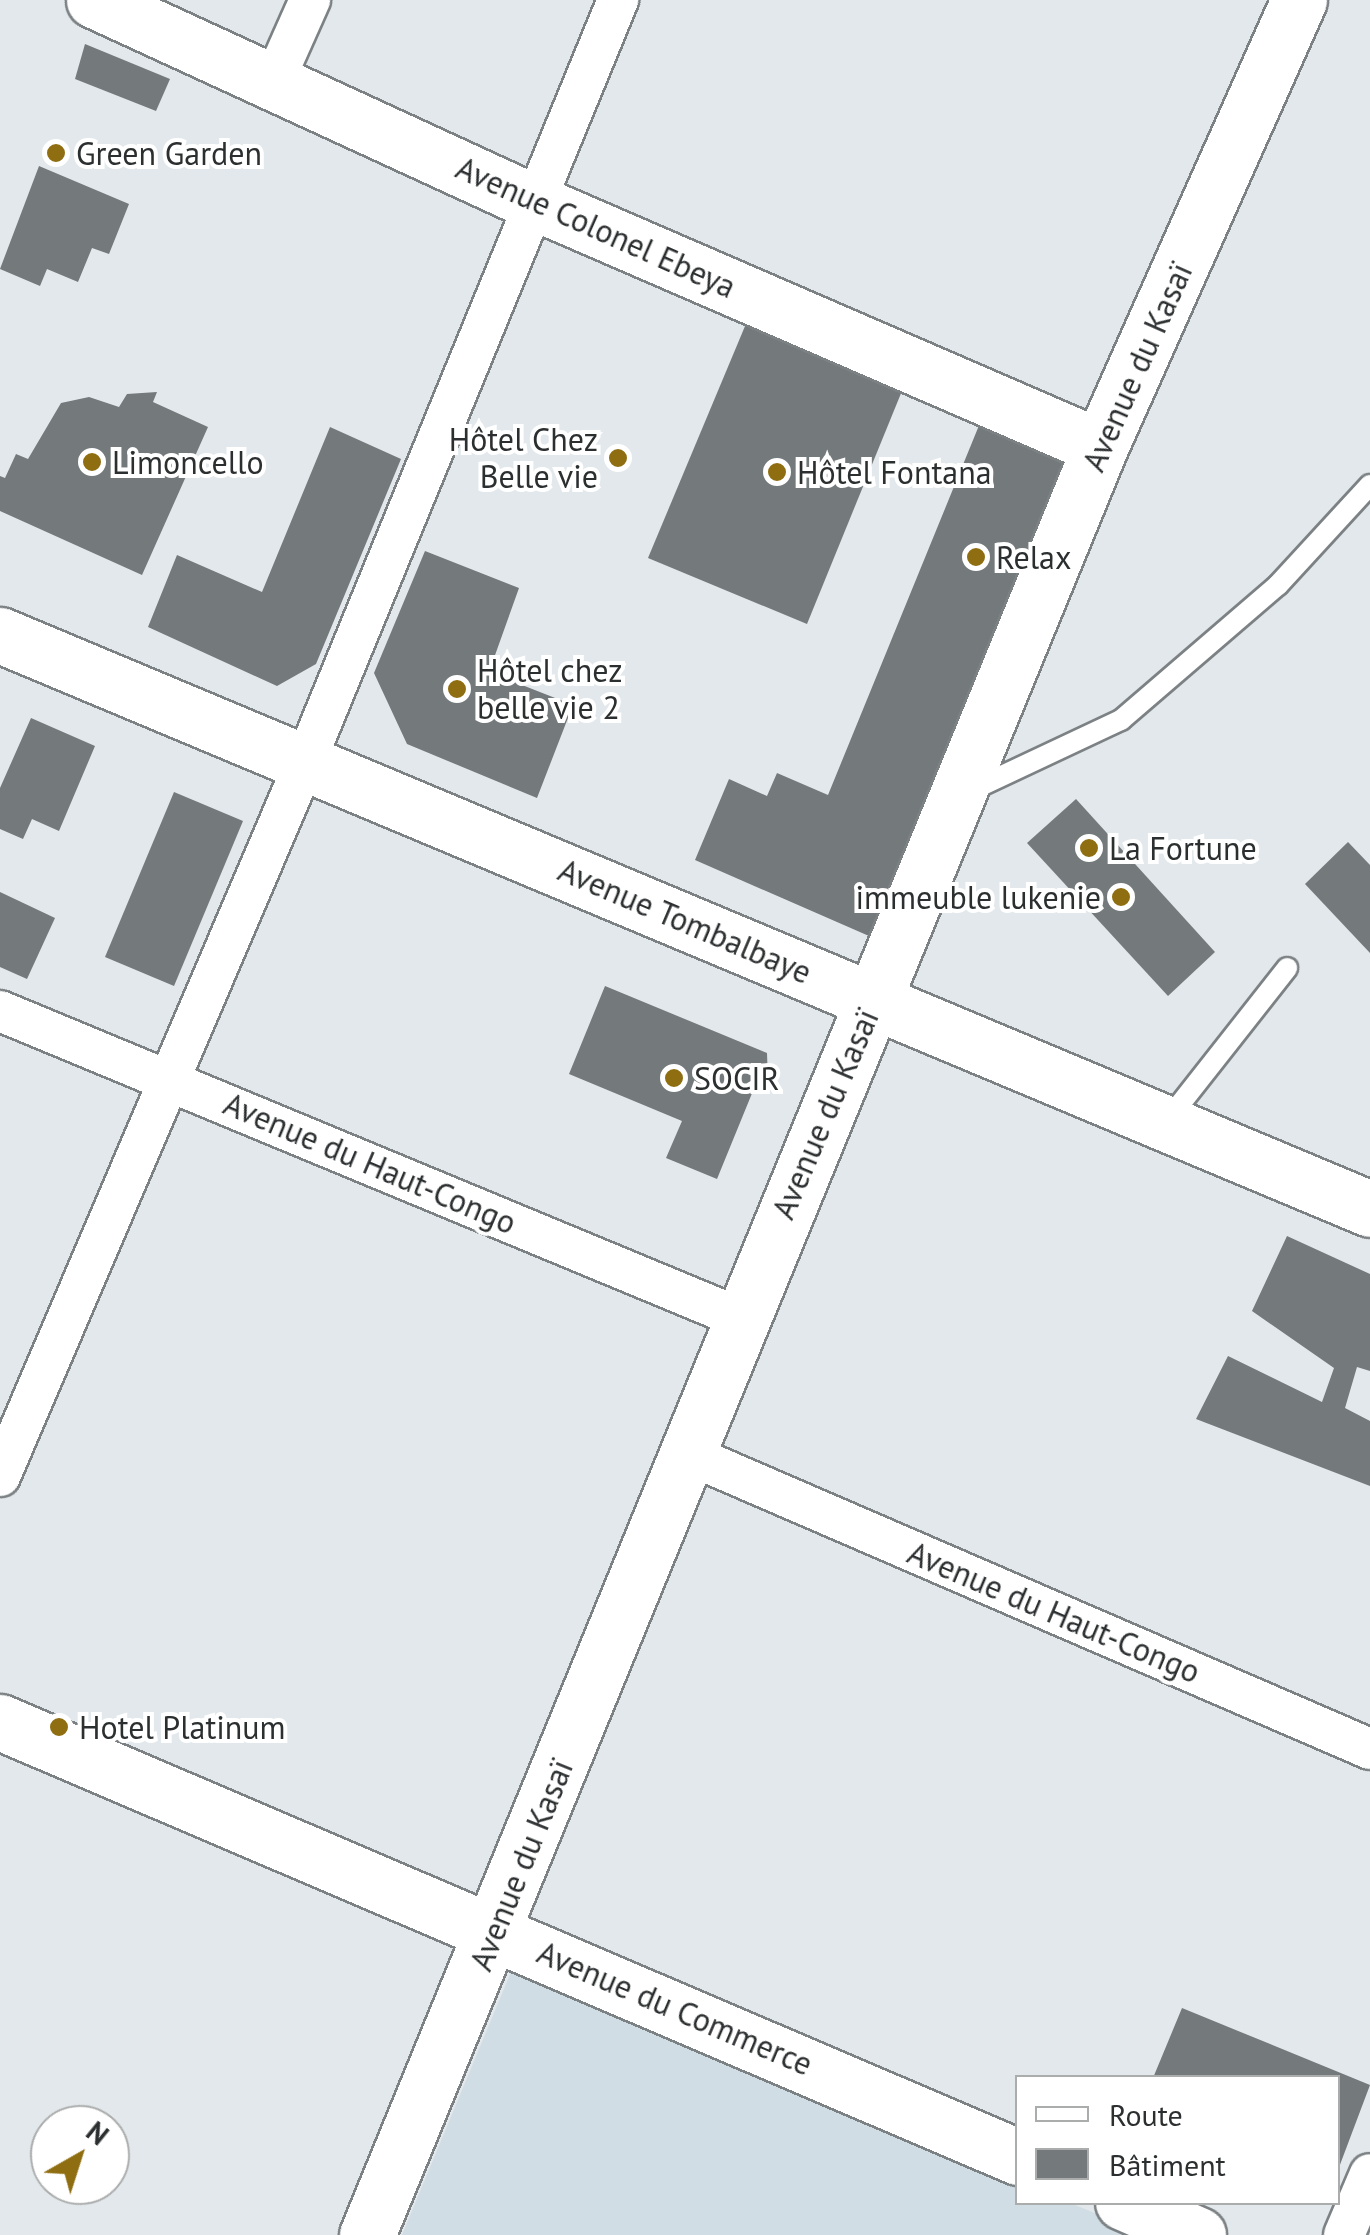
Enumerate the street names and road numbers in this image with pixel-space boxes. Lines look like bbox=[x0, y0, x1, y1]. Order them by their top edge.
street label: Avenue Colonel Ebeya bbox=[450, 148, 742, 306]
street label: Avenue du Kasaï bbox=[1074, 257, 1200, 477]
street label: Avenue Tombalbaye bbox=[552, 850, 818, 992]
street label: Avenue du Kasaï bbox=[764, 1003, 886, 1225]
street label: Avenue du Haut-Congo bbox=[218, 1084, 522, 1242]
street label: Avenue du Haut-Congo bbox=[902, 1533, 1206, 1691]
street label: Avenue du Kasaï bbox=[461, 1754, 581, 1976]
street label: Avenue du Commerce bbox=[532, 1933, 818, 2083]

